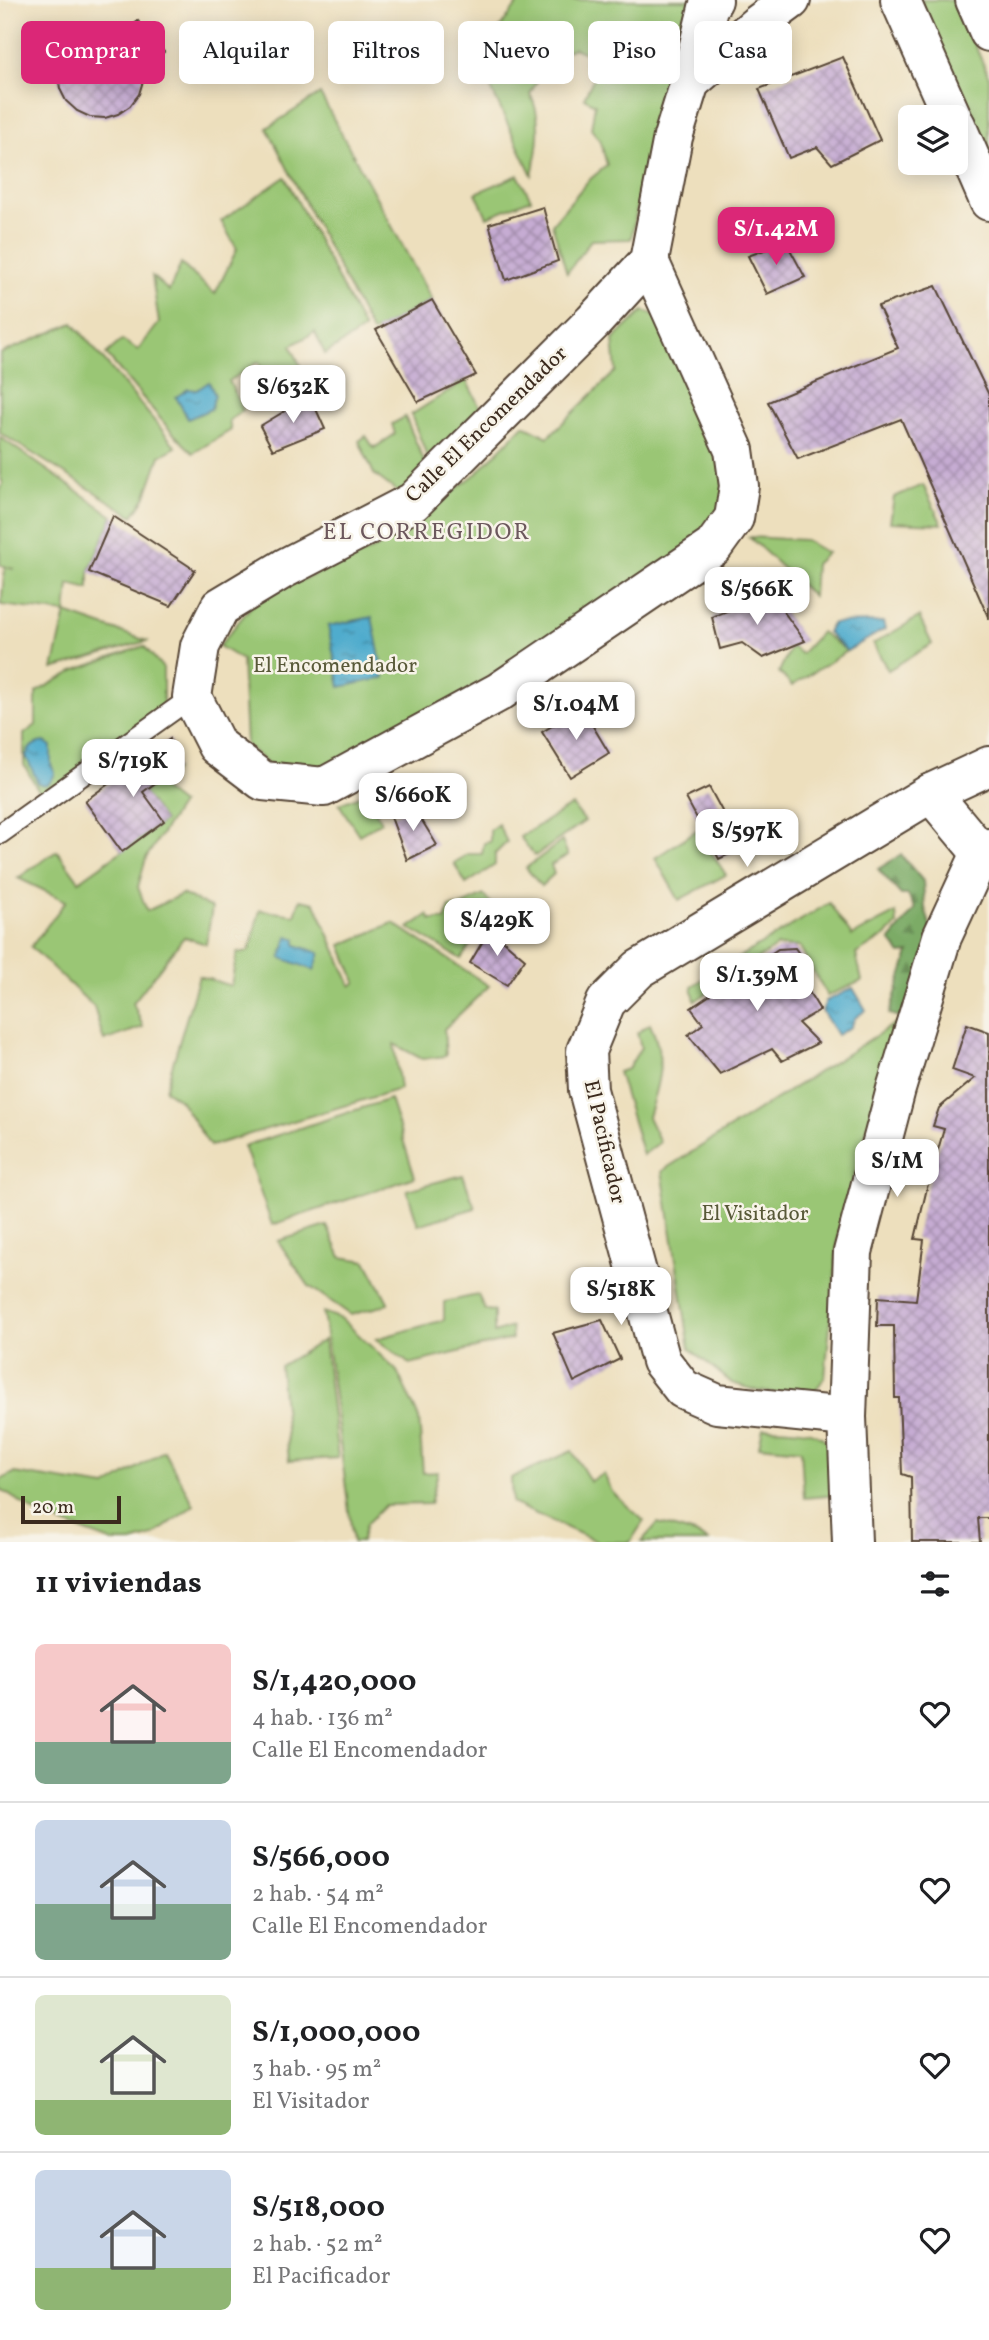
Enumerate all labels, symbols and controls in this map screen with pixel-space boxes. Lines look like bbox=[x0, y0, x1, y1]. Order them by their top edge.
chip: Comprar bbox=[21, 21, 165, 84]
chip: Alquilar bbox=[179, 21, 314, 84]
chip: Filtros bbox=[328, 21, 444, 84]
chip: Nuevo bbox=[458, 21, 574, 84]
chip: Piso bbox=[588, 21, 680, 84]
chip: Casa bbox=[694, 21, 792, 84]
map controls bbox=[898, 105, 968, 175]
button: layers bbox=[898, 105, 968, 175]
pin: S/1.42M bbox=[711, 208, 841, 267]
text: S/1.42M bbox=[734, 214, 818, 246]
street label: Calle El Encomendador bbox=[400, 340, 575, 510]
pin: S/632K bbox=[236, 366, 350, 425]
text: S/632K bbox=[256, 372, 330, 404]
district label: EL CORREGIDOR bbox=[323, 517, 531, 549]
pin: S/566K bbox=[700, 568, 814, 627]
text: S/566K bbox=[721, 574, 793, 606]
park label: El Encomendador bbox=[253, 652, 417, 681]
pin: S/1.04M bbox=[511, 682, 641, 742]
text: S/1.04M bbox=[533, 689, 619, 721]
pin: S/719K bbox=[76, 740, 190, 799]
text: S/719K bbox=[98, 746, 168, 778]
pin: S/660K bbox=[356, 774, 470, 833]
text: S/660K bbox=[375, 780, 451, 812]
pin: S/597K bbox=[690, 810, 804, 869]
text: S/597K bbox=[711, 816, 783, 848]
pin: S/429K bbox=[440, 898, 554, 958]
text: S/429K bbox=[460, 905, 534, 937]
pin: S/1.39M bbox=[692, 954, 822, 1013]
text: S/1.39M bbox=[716, 960, 798, 992]
street label: El Pacificador bbox=[576, 1077, 632, 1207]
pin: S/1M bbox=[856, 1140, 938, 1199]
text: S/1M bbox=[871, 1146, 923, 1178]
park label: El Visitador bbox=[701, 1200, 809, 1229]
pin: S/518K bbox=[564, 1268, 678, 1327]
text: S/518K bbox=[586, 1274, 656, 1306]
scale bar bbox=[21, 1493, 121, 1525]
text: 20 m bbox=[32, 1495, 74, 1521]
text: 11 viviendas bbox=[35, 1563, 202, 1605]
icon: filters bbox=[916, 1565, 954, 1603]
text: S/1,420,000 bbox=[252, 1661, 417, 1703]
icon: home bbox=[91, 1672, 175, 1756]
icon: heart bbox=[916, 1695, 954, 1733]
text: 4 hab. · 136 m² bbox=[252, 1703, 393, 1735]
text: Calle El Encomendador bbox=[252, 1735, 487, 1767]
text: S/566,000 bbox=[252, 1837, 390, 1879]
icon: home bbox=[91, 1848, 175, 1932]
icon: heart bbox=[916, 1871, 954, 1909]
text: 2 hab. · 54 m² bbox=[252, 1879, 384, 1911]
text: Calle El Encomendador bbox=[252, 1911, 487, 1943]
text: S/1,000,000 bbox=[252, 2012, 420, 2054]
icon: home bbox=[91, 2023, 175, 2107]
icon: heart bbox=[916, 2046, 954, 2084]
text: 3 hab. · 95 m² bbox=[252, 2054, 381, 2086]
text: El Visitador bbox=[252, 2086, 369, 2118]
text: S/518,000 bbox=[252, 2187, 385, 2229]
icon: home bbox=[91, 2198, 175, 2282]
icon: heart bbox=[916, 2221, 954, 2259]
text: 2 hab. · 52 m² bbox=[252, 2229, 382, 2261]
text: El Pacificador bbox=[252, 2261, 390, 2293]

